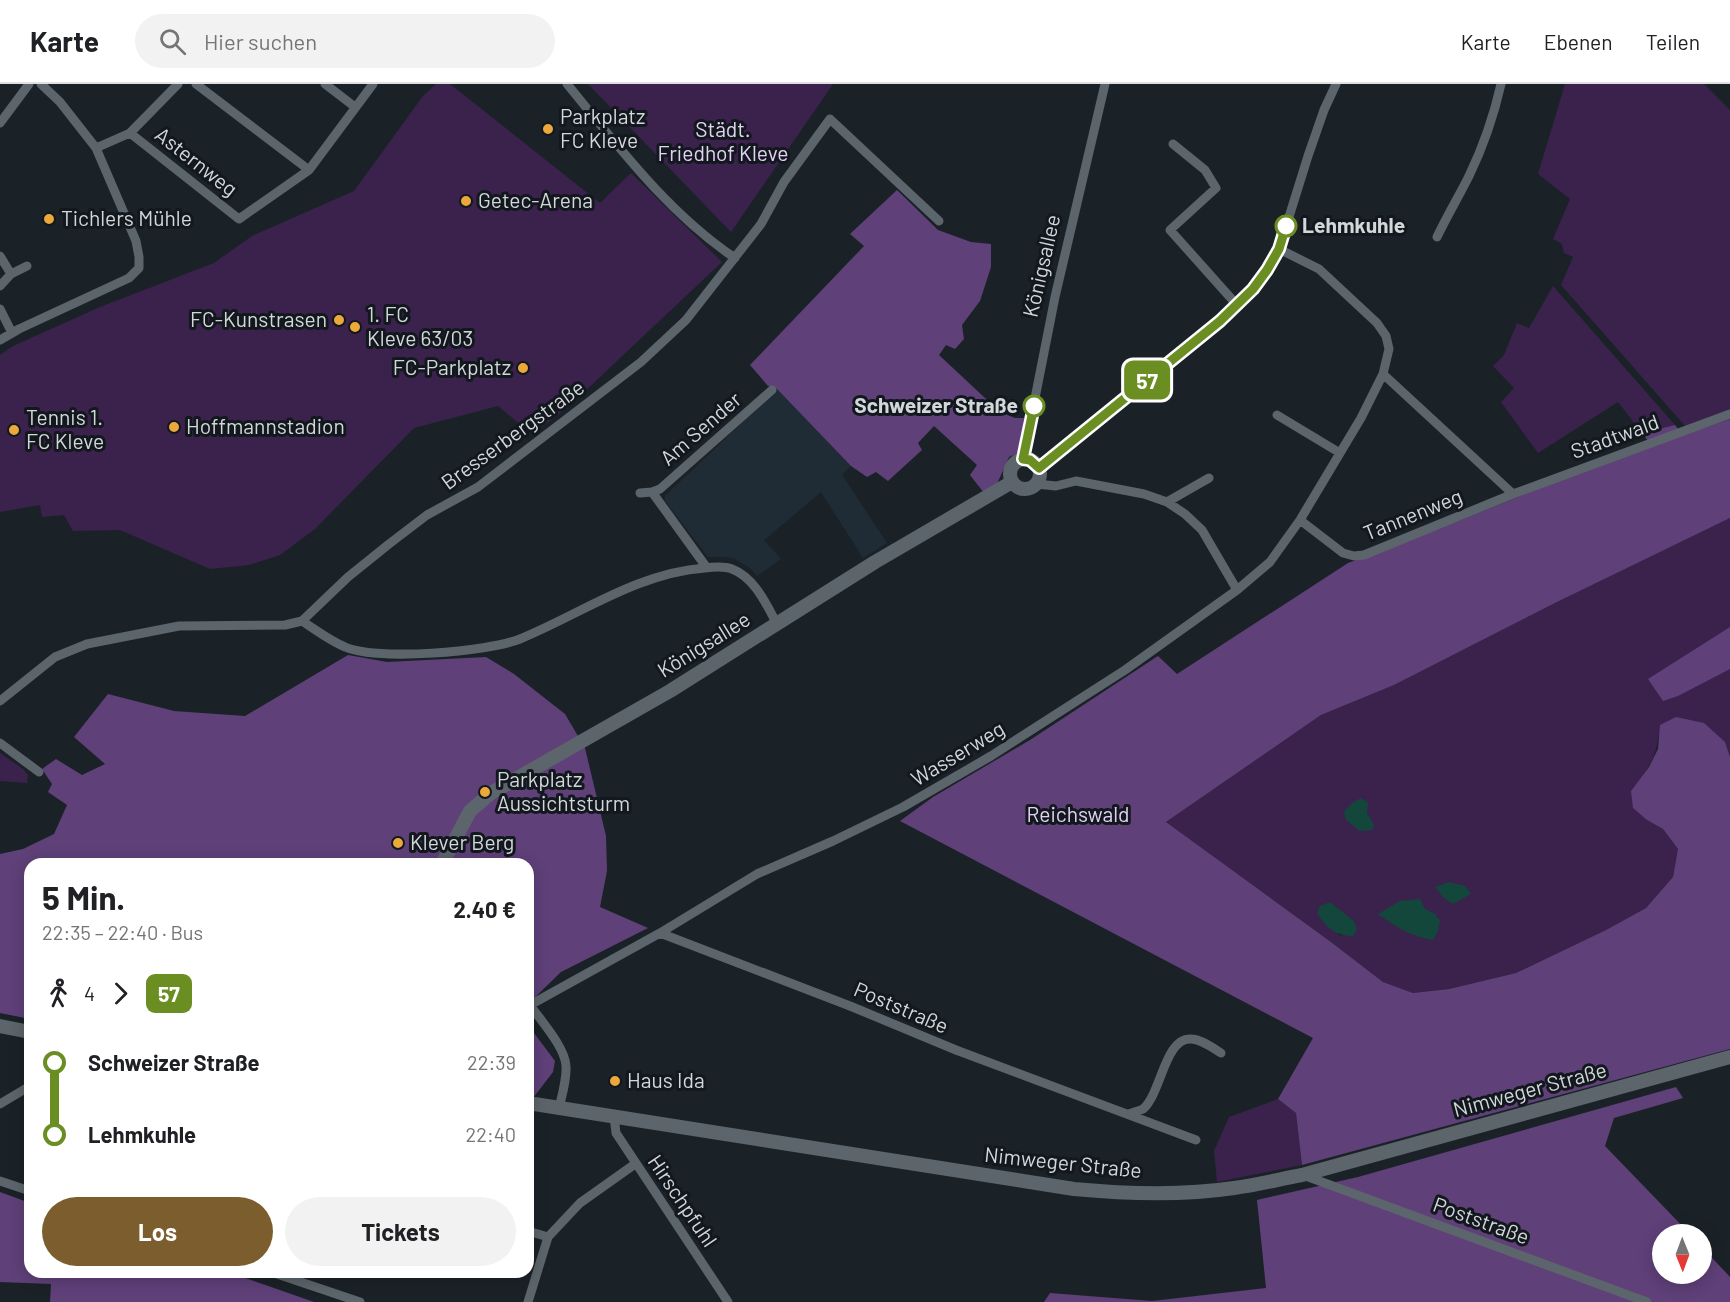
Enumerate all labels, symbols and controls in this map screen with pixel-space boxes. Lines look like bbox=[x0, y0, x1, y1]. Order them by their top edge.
search box bbox=[135, 14, 555, 68]
text: Karte bbox=[30, 24, 99, 58]
icon: search bbox=[156, 25, 189, 58]
text: Hier suchen bbox=[204, 28, 317, 54]
text: Karte bbox=[1461, 29, 1511, 54]
text: Ebenen bbox=[1544, 29, 1613, 54]
text: Teilen bbox=[1646, 29, 1700, 54]
place label: Parkplatz FC Kleve bbox=[560, 103, 645, 152]
park label: Städt. Friedhof Kleve bbox=[658, 116, 788, 165]
street label: Asternweg bbox=[151, 121, 243, 201]
marker: Parkplatz FC Kleve bbox=[541, 122, 555, 136]
place label: Getec-Arena bbox=[478, 187, 593, 212]
marker: Getec-Arena bbox=[459, 194, 473, 208]
place label: Tichlers Mühle bbox=[61, 205, 192, 230]
marker: Tichlers Mühle bbox=[42, 212, 56, 226]
street label: Königsallee bbox=[1017, 212, 1064, 319]
place label: Lehmkuhle bbox=[1302, 212, 1405, 237]
marker: Lehmkuhle bbox=[1275, 215, 1297, 237]
place label: 1. FC Kleve 63/03 bbox=[367, 301, 473, 350]
place label: FC-Kunstrasen bbox=[190, 306, 327, 331]
marker: FC-Kunstrasen bbox=[332, 313, 346, 327]
marker: 1. FC Kleve 63/03 bbox=[348, 320, 362, 334]
place label: FC-Parkplatz bbox=[393, 354, 511, 379]
line badge: 57 bbox=[1120, 360, 1174, 400]
marker: FC-Parkplatz bbox=[516, 361, 530, 375]
text: 57 bbox=[1136, 368, 1158, 393]
street label: Bresserbergstraße bbox=[436, 374, 588, 494]
street label: Am Sender bbox=[654, 386, 746, 470]
place label: Schweizer Straße bbox=[854, 392, 1018, 417]
marker: Schweizer Straße bbox=[1023, 395, 1045, 417]
place label: Tennis 1. FC Kleve bbox=[26, 404, 104, 453]
street label: Stadtwald bbox=[1567, 408, 1662, 463]
place label: Hoffmannstadion bbox=[186, 413, 345, 438]
marker: Hoffmannstadion bbox=[167, 420, 181, 434]
marker: Tennis 1. FC Kleve bbox=[7, 423, 21, 437]
street label: Tannenweg bbox=[1359, 482, 1466, 545]
street label: Königsallee bbox=[652, 605, 754, 682]
street label: Wasserweg bbox=[906, 715, 1009, 790]
place label: Parkplatz Aussichtsturm bbox=[497, 766, 630, 815]
marker: Parkplatz Aussichtsturm bbox=[478, 785, 492, 799]
park label: Reichswald bbox=[1027, 801, 1129, 826]
place label: Klever Berg bbox=[410, 829, 514, 854]
marker: Klever Berg bbox=[391, 836, 405, 850]
text: 5 Min. bbox=[42, 877, 125, 917]
text: 2.40 € bbox=[454, 896, 516, 922]
text: 22:35 – 22:40 · Bus bbox=[42, 920, 203, 944]
street label: Poststraße bbox=[851, 976, 953, 1038]
icon: walk bbox=[42, 977, 75, 1010]
icon: forward bbox=[104, 977, 137, 1010]
text: 4 bbox=[84, 981, 95, 1005]
text: 57 bbox=[158, 981, 180, 1006]
text: Schweizer Straße bbox=[88, 1049, 260, 1075]
text: 22:39 bbox=[467, 1050, 516, 1074]
street label: Nimweger Straße bbox=[1450, 1056, 1609, 1121]
place label: Haus Ida bbox=[627, 1067, 705, 1092]
marker: Haus Ida bbox=[608, 1074, 622, 1088]
text: Lehmkuhle bbox=[88, 1121, 196, 1147]
text: 22:40 bbox=[465, 1122, 516, 1146]
street label: Nimweger Straße bbox=[983, 1141, 1143, 1182]
street label: Hirschpfuhl bbox=[643, 1149, 723, 1251]
street label: Poststraße bbox=[1430, 1191, 1533, 1248]
button: Los bbox=[42, 1197, 273, 1266]
button: Tickets bbox=[285, 1197, 516, 1266]
north arrow bbox=[1652, 1224, 1712, 1284]
map controls bbox=[1652, 1224, 1712, 1284]

